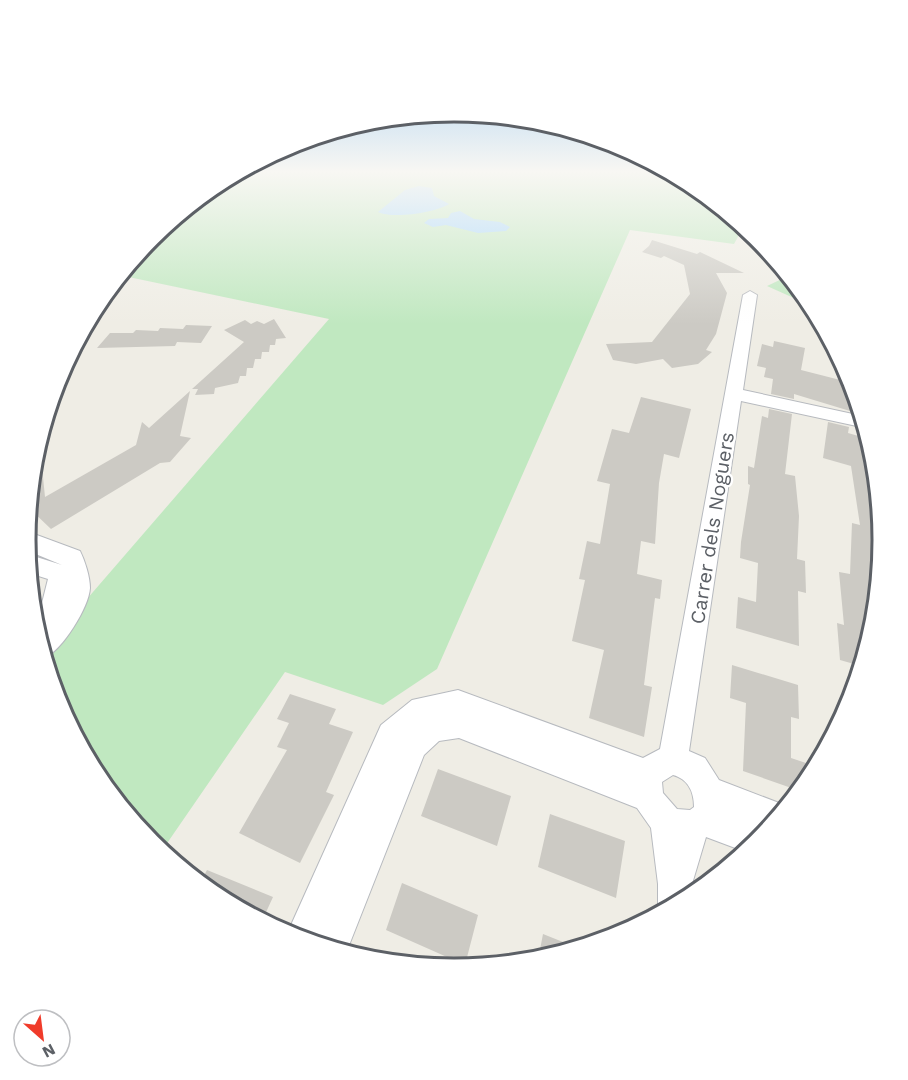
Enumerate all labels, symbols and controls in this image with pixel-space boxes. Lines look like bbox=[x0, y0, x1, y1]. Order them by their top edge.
street label: Carrer dels Noguers bbox=[685, 430, 739, 626]
north arrow bbox=[12, 1008, 72, 1068]
text: N bbox=[39, 1040, 59, 1062]

